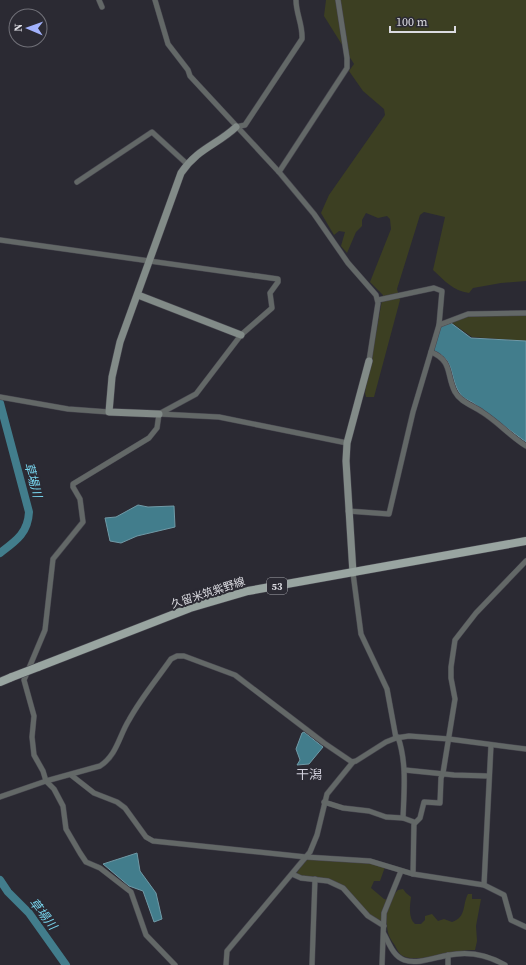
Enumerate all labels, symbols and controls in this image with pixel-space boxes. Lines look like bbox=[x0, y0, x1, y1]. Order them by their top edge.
north arrow bbox=[8, 8, 48, 48]
scale bar bbox=[390, 8, 455, 34]
text: 100 m bbox=[396, 14, 428, 30]
text: N bbox=[11, 23, 26, 32]
water label: 草場川 bbox=[21, 461, 46, 501]
street label: 久留米筑紫野線 bbox=[169, 574, 247, 612]
road number: 53 bbox=[267, 578, 287, 594]
district label: 干潟 bbox=[296, 766, 322, 783]
water label: 草場川 bbox=[26, 895, 62, 935]

